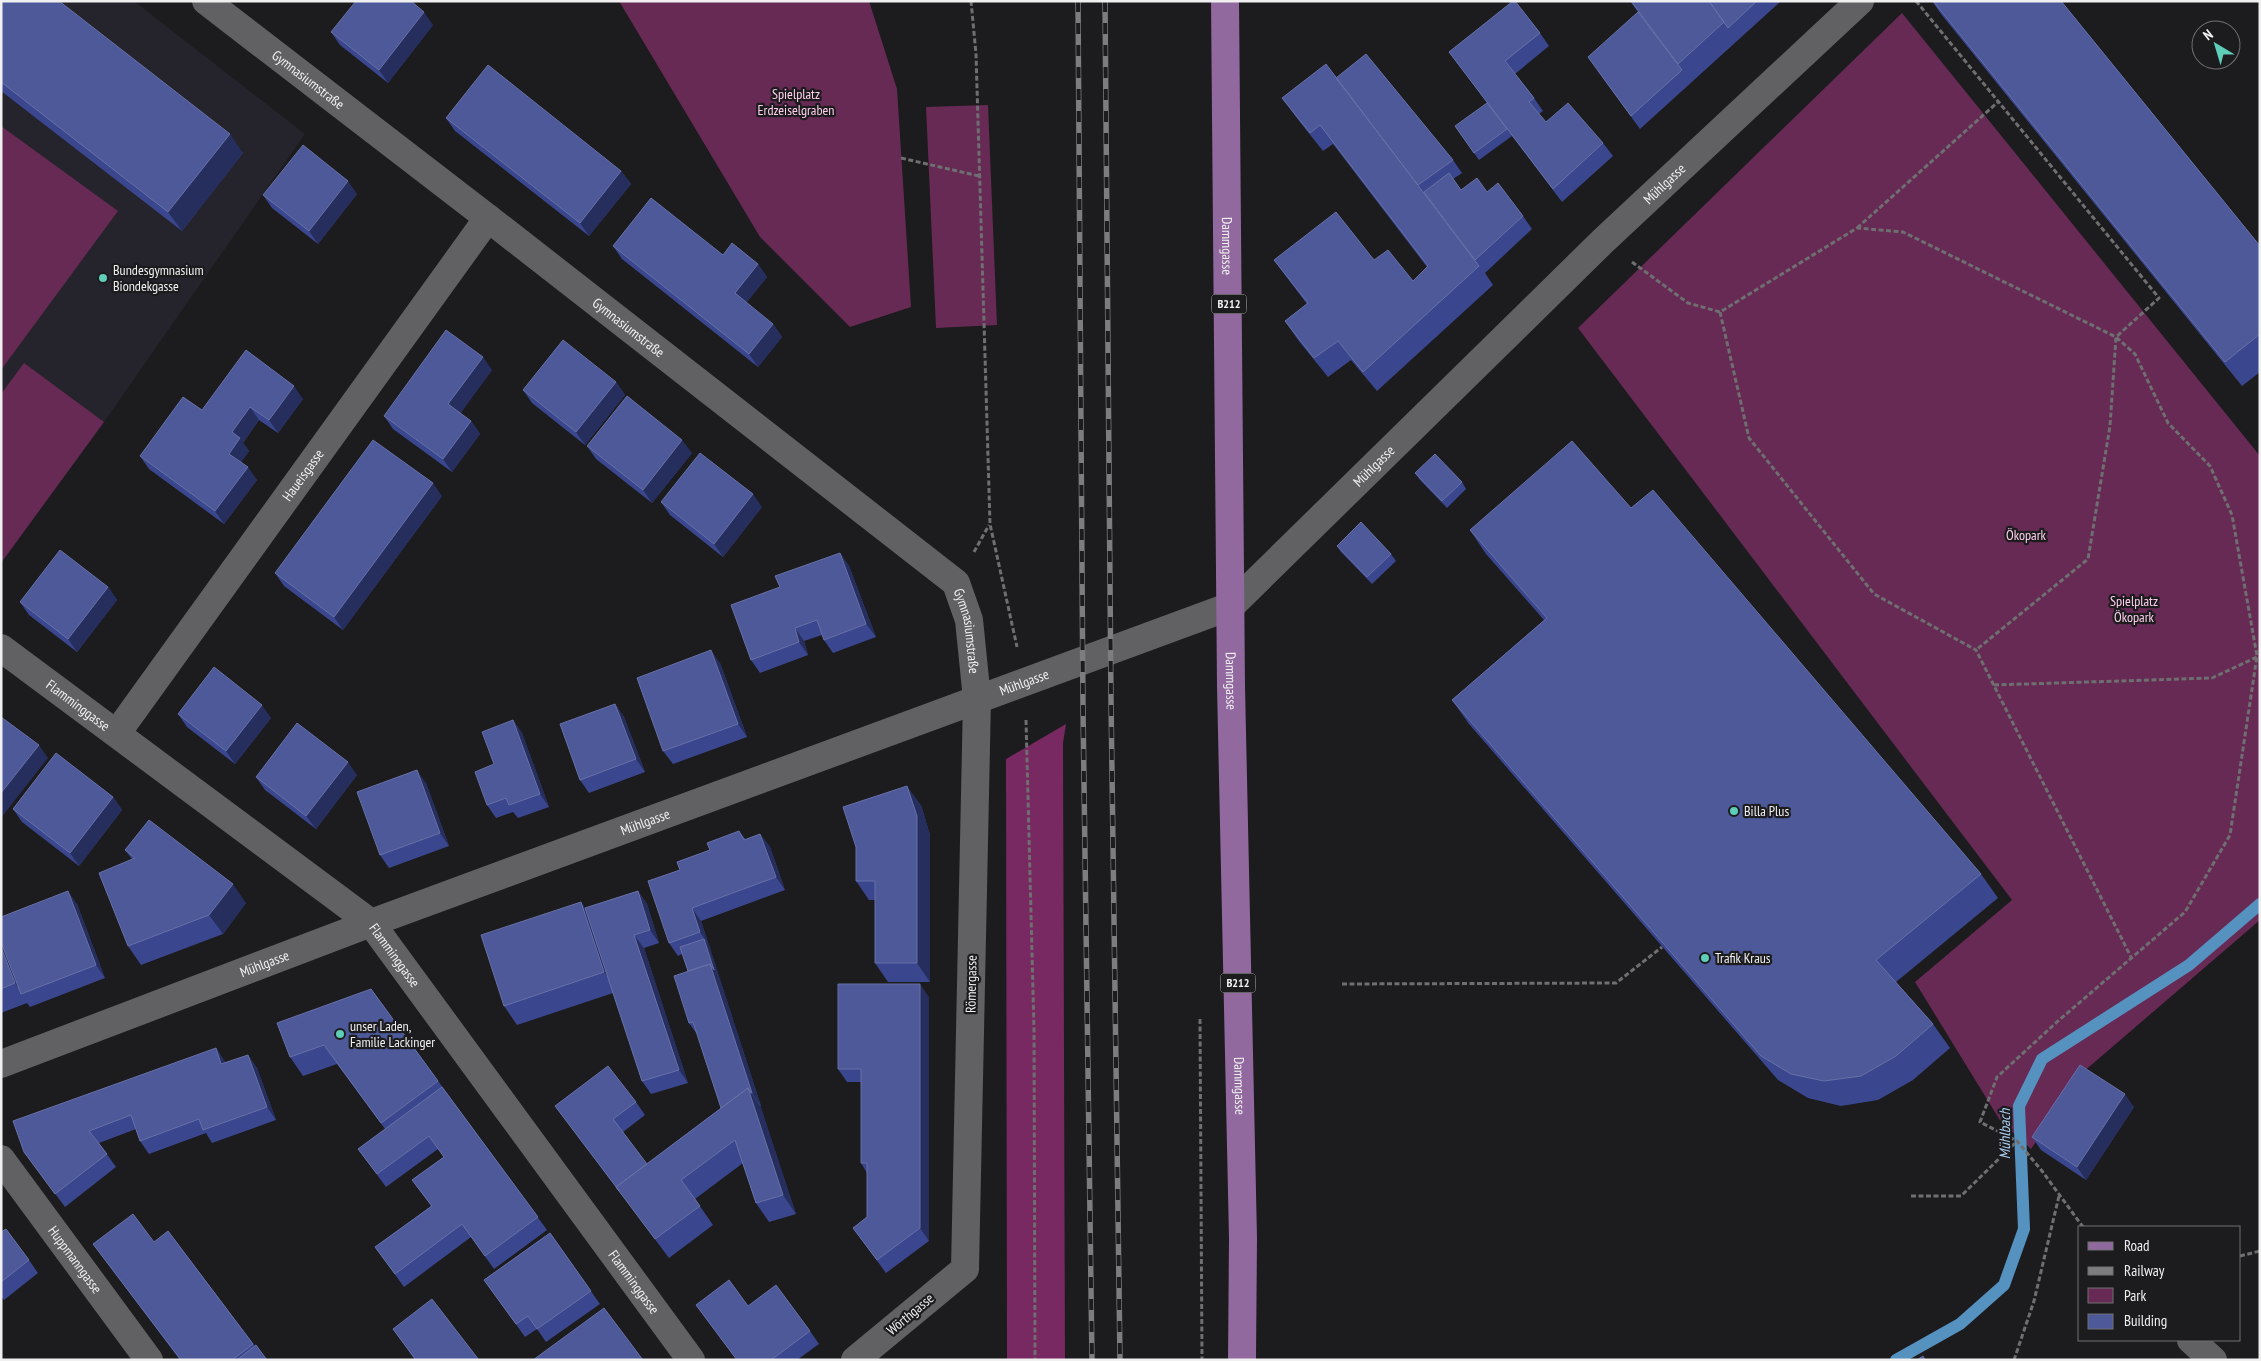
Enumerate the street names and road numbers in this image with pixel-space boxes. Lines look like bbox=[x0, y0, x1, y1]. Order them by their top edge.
street label: Gymnasiumstraße bbox=[268, 46, 348, 113]
street label: Mühlgasse bbox=[1639, 160, 1689, 208]
street label: Dammgasse bbox=[1218, 217, 1236, 275]
street label: Gymnasiumstraße bbox=[589, 294, 668, 361]
road number: B212 bbox=[1212, 294, 1246, 314]
street label: Mühlgasse bbox=[1349, 441, 1399, 490]
street label: Haueisgasse bbox=[278, 445, 328, 504]
street label: Gymnasiumstraße bbox=[950, 586, 983, 675]
street label: Dammgasse bbox=[1222, 652, 1241, 710]
street label: Mühlgasse bbox=[997, 665, 1051, 700]
street label: Flamminggasse bbox=[43, 676, 114, 735]
street label: Mühlgasse bbox=[618, 805, 672, 839]
street label: Flamminggasse bbox=[365, 920, 424, 991]
street label: Mühlgasse bbox=[237, 946, 292, 981]
street label: Römergasse bbox=[961, 955, 981, 1013]
road number: B212 bbox=[1220, 974, 1256, 992]
street label: Dammgasse bbox=[1230, 1057, 1249, 1115]
street label: Huppmanngasse bbox=[44, 1222, 106, 1297]
street label: Flamminggasse bbox=[604, 1246, 663, 1318]
street label: Wörthgasse bbox=[883, 1289, 937, 1339]

